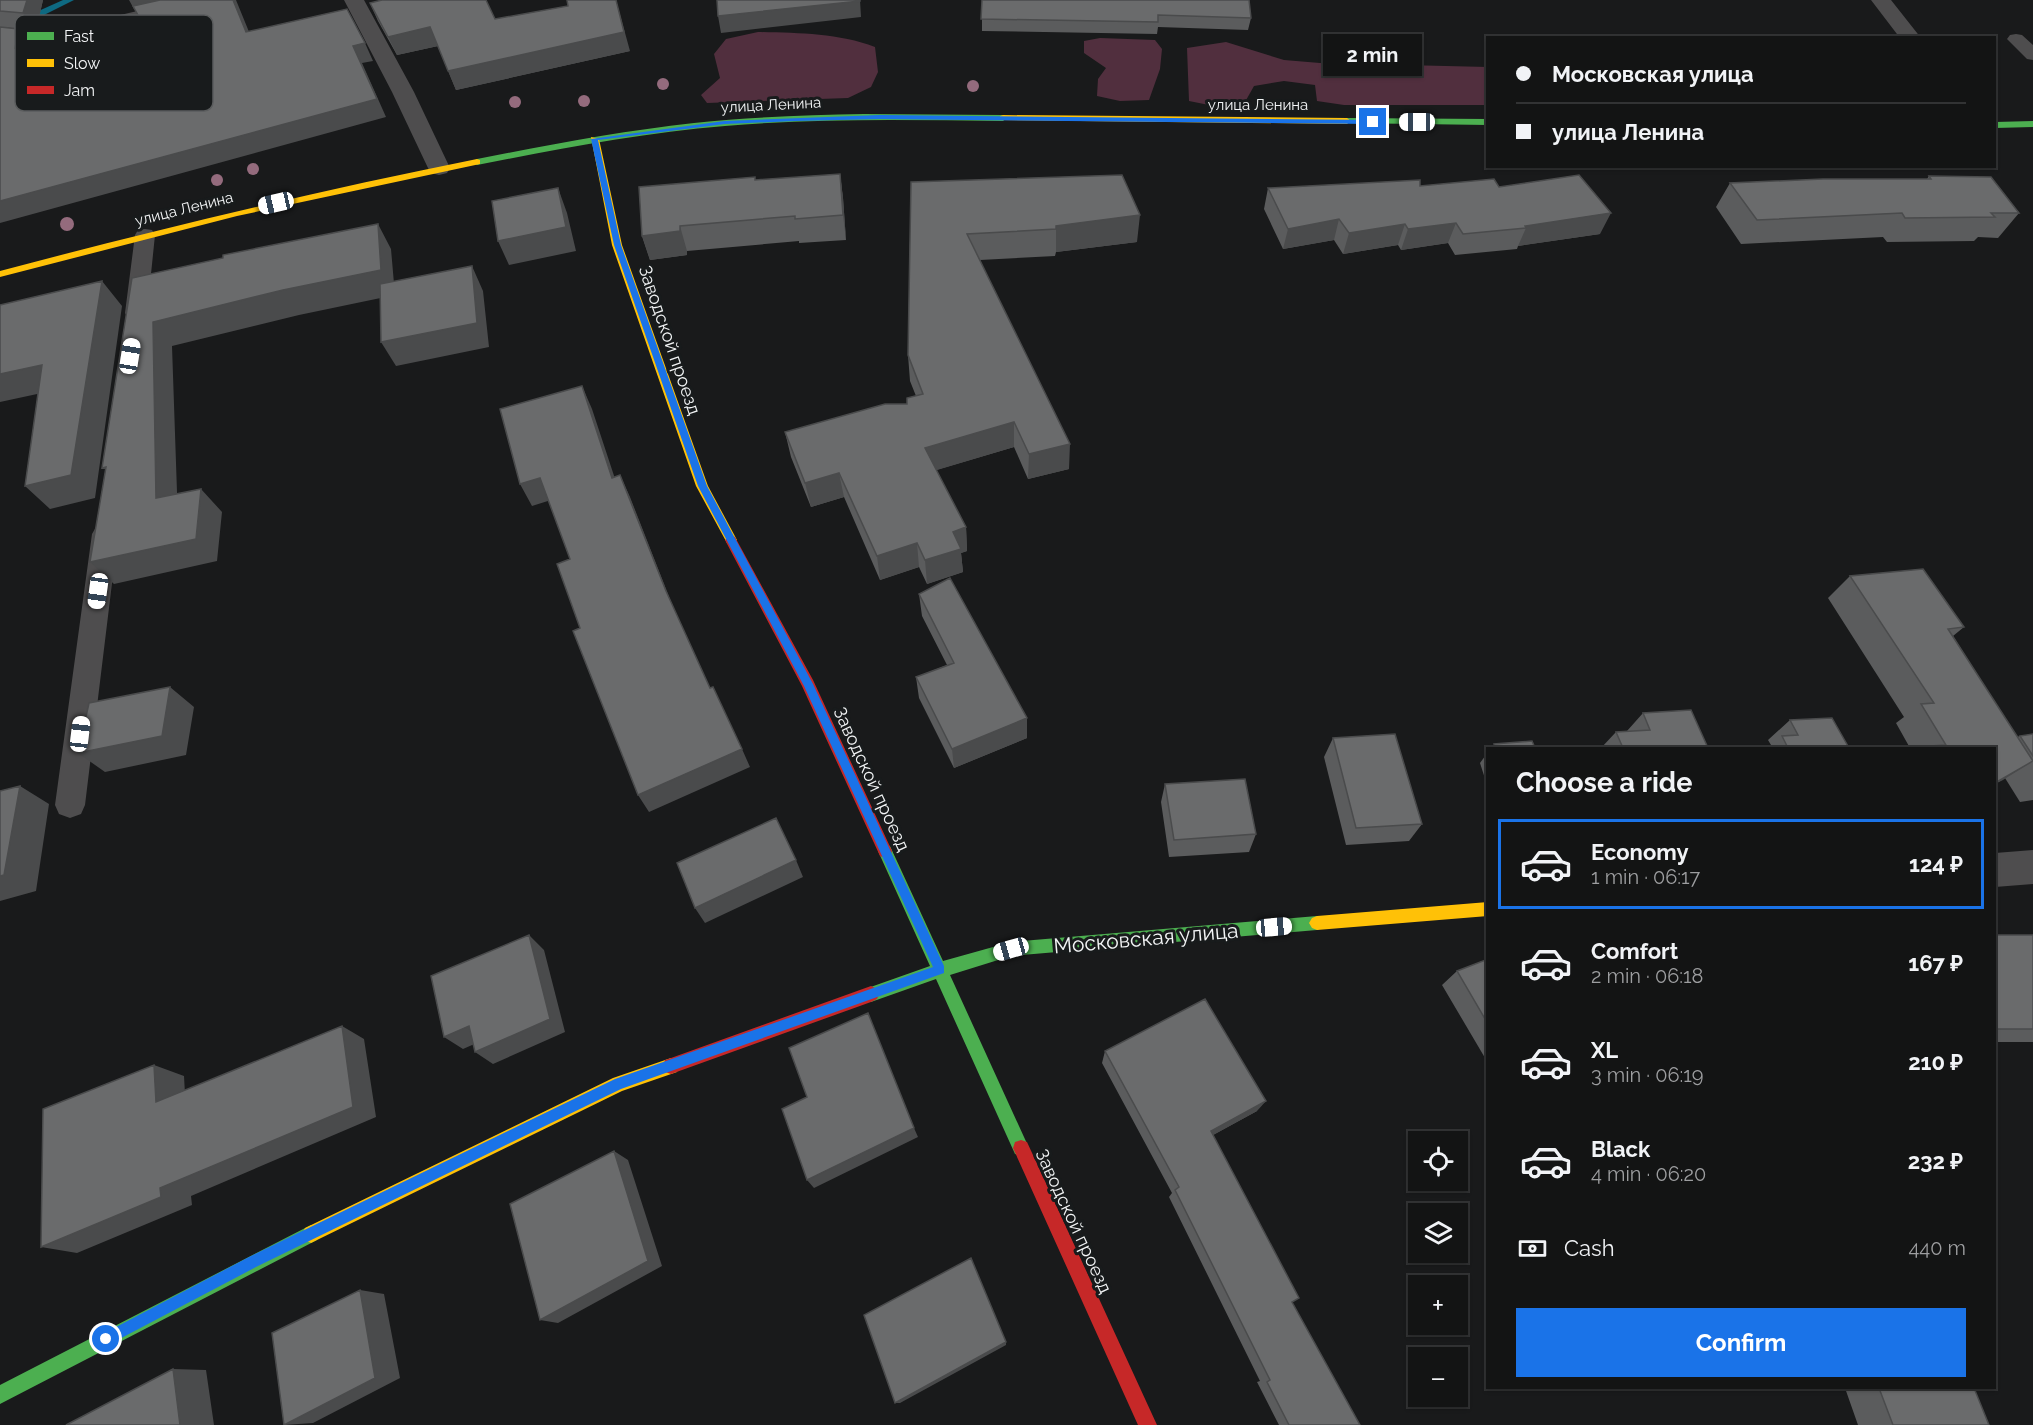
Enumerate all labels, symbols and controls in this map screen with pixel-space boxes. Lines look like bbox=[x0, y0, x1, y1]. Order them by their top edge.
legend bbox=[15, 15, 213, 111]
text: Fast bbox=[64, 27, 95, 46]
callout: 2 min bbox=[1324, 35, 1422, 77]
text: 2 min bbox=[1347, 43, 1398, 67]
text: Slow bbox=[64, 54, 100, 73]
text: Московская улица bbox=[1552, 61, 1754, 87]
text: Jam bbox=[64, 81, 95, 100]
street label: улица Ленина bbox=[720, 93, 822, 117]
street label: улица Ленина bbox=[1208, 96, 1308, 114]
route end bbox=[1359, 108, 1386, 135]
car bbox=[1399, 113, 1435, 131]
text: улица Ленина bbox=[1552, 119, 1704, 145]
street label: улица Ленина bbox=[133, 188, 235, 230]
car bbox=[256, 190, 296, 216]
street label: Заводской проезд bbox=[635, 263, 705, 417]
car bbox=[118, 337, 142, 375]
car bbox=[87, 572, 109, 610]
street label: Заводской проезд bbox=[829, 704, 915, 854]
car bbox=[69, 715, 91, 753]
text: Choose a ride bbox=[1516, 767, 1692, 798]
icon: car bbox=[1519, 837, 1573, 891]
text: Economy bbox=[1591, 839, 1689, 865]
text: 124 ₽ bbox=[1909, 851, 1963, 877]
text: 1 min · 06:17 bbox=[1591, 865, 1700, 889]
car bbox=[1255, 916, 1293, 938]
street label: Московская улица bbox=[1053, 917, 1239, 959]
car bbox=[991, 935, 1031, 963]
icon: car bbox=[1519, 936, 1573, 990]
text: Comfort bbox=[1591, 938, 1678, 964]
text: 167 ₽ bbox=[1908, 950, 1963, 976]
text: 2 min · 06:18 bbox=[1591, 964, 1703, 988]
icon: car bbox=[1519, 1035, 1573, 1089]
text: XL bbox=[1591, 1037, 1618, 1063]
text: 210 ₽ bbox=[1908, 1049, 1963, 1075]
text: 3 min · 06:19 bbox=[1591, 1063, 1704, 1087]
map controls bbox=[1408, 1131, 1468, 1407]
button: locate bbox=[1408, 1131, 1468, 1191]
icon: car bbox=[1519, 1134, 1573, 1188]
text: Black bbox=[1591, 1136, 1650, 1162]
street label: Заводской проезд bbox=[1031, 1146, 1117, 1296]
text: 232 ₽ bbox=[1908, 1148, 1963, 1174]
text: 4 min · 06:20 bbox=[1591, 1162, 1706, 1186]
button: layers bbox=[1408, 1203, 1468, 1263]
icon: cash bbox=[1516, 1232, 1549, 1265]
text: Cash bbox=[1564, 1235, 1615, 1261]
text: 440 m bbox=[1908, 1236, 1966, 1260]
button: + bbox=[1408, 1275, 1468, 1335]
button: Confirm bbox=[1516, 1308, 1966, 1377]
route start bbox=[92, 1325, 119, 1352]
button: − bbox=[1408, 1347, 1468, 1407]

